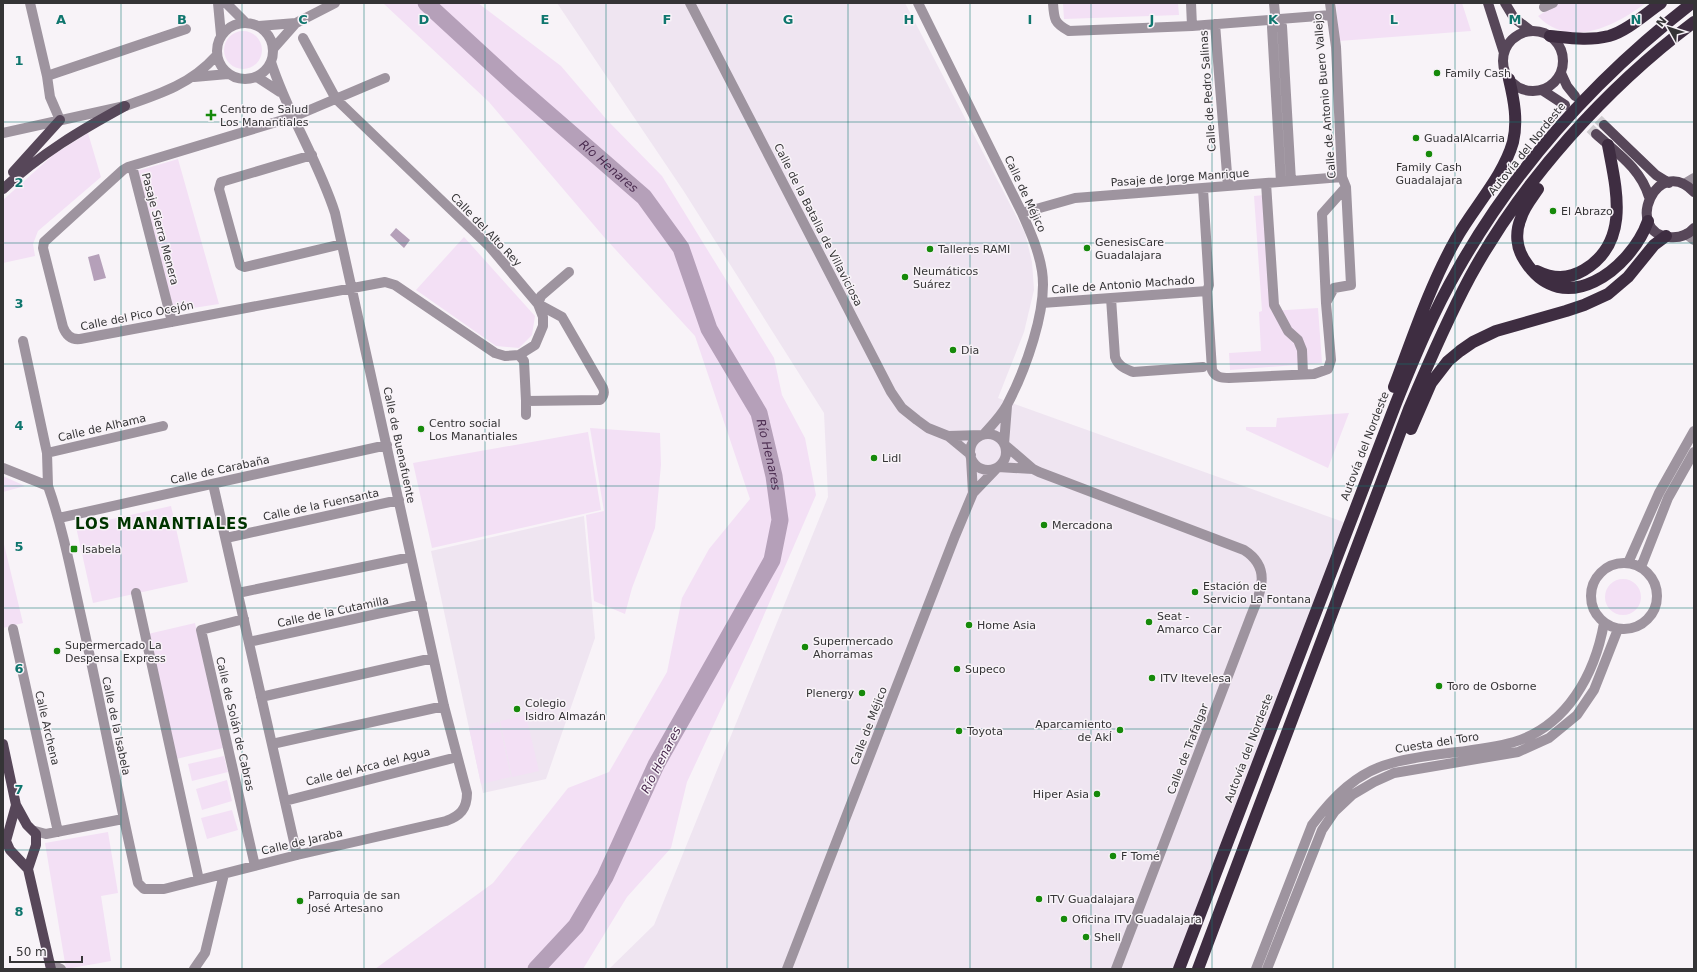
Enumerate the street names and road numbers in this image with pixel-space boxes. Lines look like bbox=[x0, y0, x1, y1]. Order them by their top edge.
street label: Calle de Antonio Buero Vallejo bbox=[1311, 13, 1339, 179]
street label: Calle de Pedro Salinas bbox=[1197, 30, 1219, 152]
street label: Autovía del Nordeste bbox=[1486, 100, 1569, 198]
street label: Calle de la Batalla de Villaviciosa bbox=[771, 141, 865, 309]
street label: Calle de Méjico bbox=[1002, 154, 1049, 235]
street label: Pasaje de Jorge Manrique bbox=[1110, 167, 1250, 189]
street label: Pasaje Sierra Menera bbox=[139, 171, 181, 287]
street label: Calle del Alto Rey bbox=[448, 191, 525, 270]
street label: Calle de Antonio Machado bbox=[1051, 273, 1195, 296]
street label: Calle del Pico Ocejón bbox=[79, 299, 195, 333]
street label: Calle de Buenafuente bbox=[380, 386, 418, 505]
street label: Autovía del Nordeste bbox=[1338, 390, 1392, 502]
street label: Calle de Alhama bbox=[57, 412, 147, 444]
street label: Calle de Carabaña bbox=[169, 453, 271, 487]
street label: Calle de la Fuensanta bbox=[262, 486, 380, 524]
street label: Calle de la Cutamilla bbox=[276, 594, 390, 630]
street label: Calle de Solán de Cabras bbox=[213, 655, 257, 793]
street label: Calle de la Isabela bbox=[99, 675, 133, 777]
street label: Calle de Méjico bbox=[848, 685, 890, 767]
street label: Calle Archena bbox=[32, 689, 62, 767]
street label: Autovía del Nordeste bbox=[1222, 692, 1276, 804]
street label: Calle de Trafalgar bbox=[1165, 701, 1211, 796]
street label: Cuesta del Toro bbox=[1394, 730, 1480, 756]
street label: Calle del Arca del Agua bbox=[304, 745, 432, 789]
street label: Calle de Jaraba bbox=[260, 826, 344, 858]

